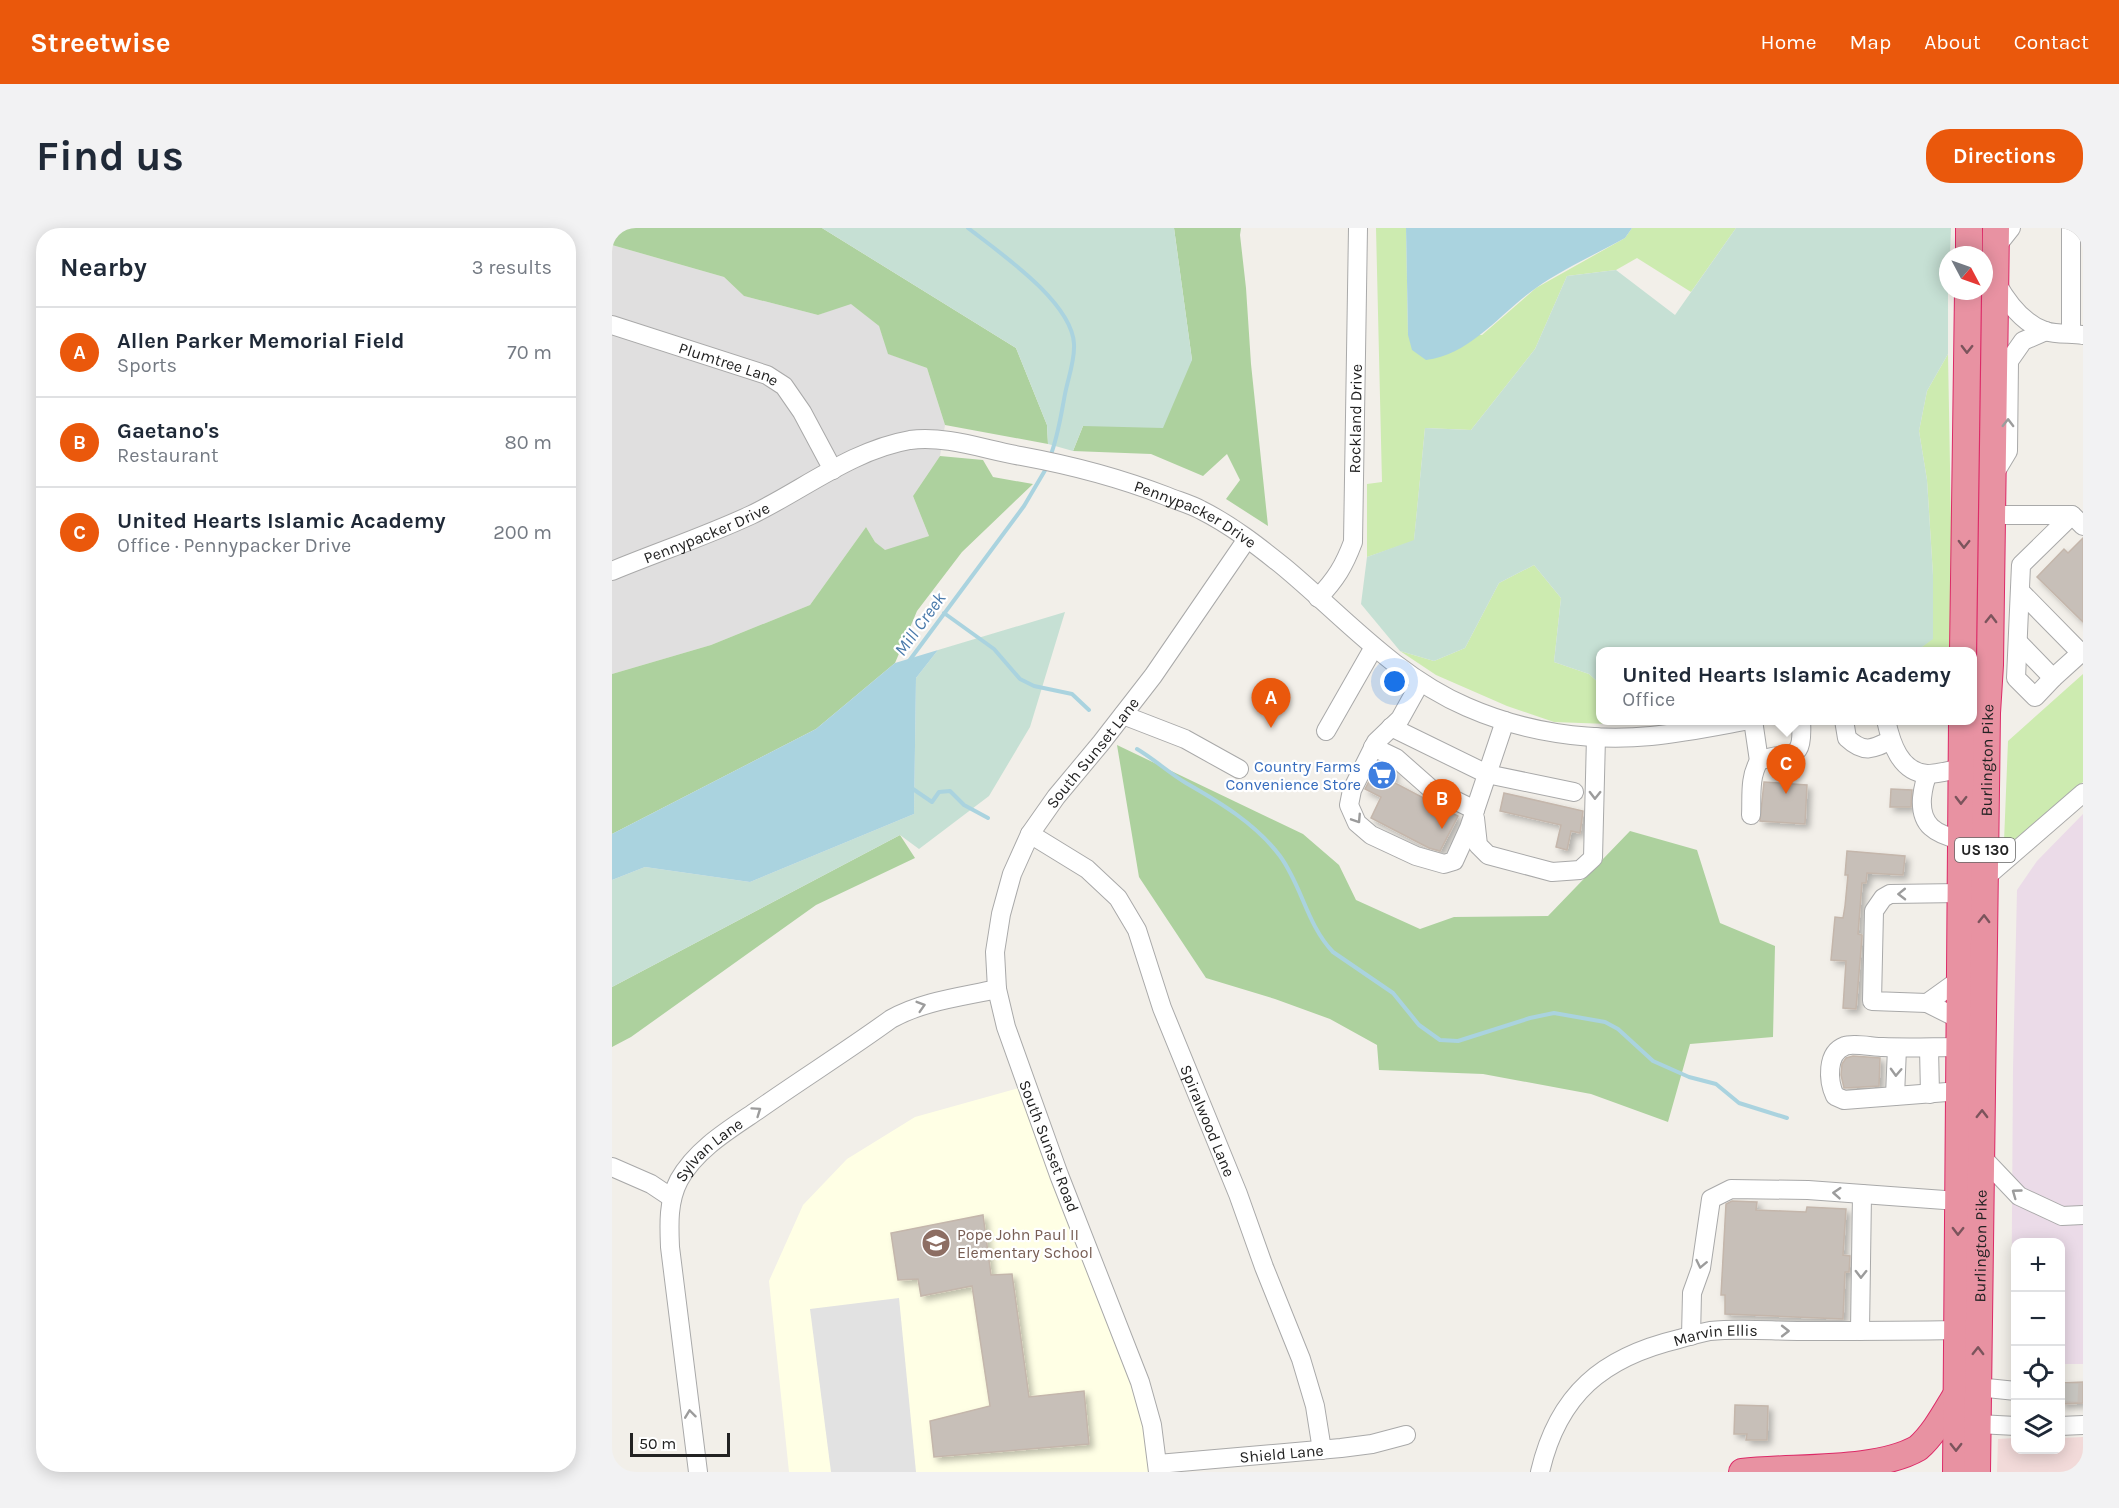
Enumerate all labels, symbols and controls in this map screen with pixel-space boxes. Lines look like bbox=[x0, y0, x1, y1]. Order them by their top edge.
text: Streetwise bbox=[30, 26, 171, 59]
text: Home bbox=[1761, 30, 1817, 54]
text: Map bbox=[1850, 30, 1891, 54]
text: About bbox=[1924, 30, 1981, 54]
text: Contact bbox=[2014, 30, 2089, 54]
button: Directions bbox=[1926, 129, 2083, 183]
text: Find us bbox=[36, 131, 184, 181]
north arrow bbox=[1939, 246, 1993, 300]
text: Nearby bbox=[60, 252, 147, 283]
text: 3 results bbox=[472, 256, 552, 279]
text: Allen Parker Memorial Field bbox=[117, 328, 405, 354]
street label: Plumtree Lane bbox=[677, 338, 782, 390]
text: A bbox=[73, 341, 86, 364]
text: 70 m bbox=[507, 341, 552, 364]
one-way arrow bbox=[1961, 345, 1973, 354]
text: Sports bbox=[117, 354, 177, 377]
street label: Rockland Drive bbox=[1345, 364, 1365, 473]
text: Gaetano's bbox=[117, 418, 220, 444]
one-way arrow bbox=[2002, 418, 2014, 427]
text: B bbox=[73, 431, 86, 454]
text: 80 m bbox=[504, 431, 552, 454]
text: Restaurant bbox=[117, 444, 219, 467]
street label: Pennypacker Drive bbox=[1132, 476, 1260, 552]
street label: Pennypacker Drive bbox=[641, 498, 773, 567]
text: United Hearts Islamic Academy bbox=[117, 508, 446, 534]
text: C bbox=[73, 521, 86, 544]
text: 200 m bbox=[493, 521, 552, 544]
text: Office · Pennypacker Drive bbox=[117, 534, 351, 557]
one-way arrow bbox=[1958, 540, 1970, 549]
water label: Mill Creek bbox=[890, 587, 951, 660]
one-way arrow bbox=[1984, 614, 1997, 623]
popup bbox=[1596, 647, 1977, 725]
text: United Hearts Islamic Academy bbox=[1622, 662, 1951, 688]
your location bbox=[1380, 667, 1409, 696]
pin: A bbox=[1252, 678, 1290, 728]
text: Office bbox=[1622, 688, 1675, 711]
street label: South Sunset Lane bbox=[1042, 693, 1143, 812]
street label: Burlington Pike bbox=[1976, 703, 1997, 816]
pin: C bbox=[1766, 744, 1806, 794]
place label: Country Farms Convenience Store bbox=[1226, 757, 1361, 794]
supermarket icon: Country Farms Convenience Store bbox=[1366, 759, 1398, 791]
pin: B bbox=[1422, 780, 1462, 829]
one-way arrow bbox=[1588, 791, 1601, 800]
one-way arrow bbox=[1955, 795, 1967, 804]
one-way arrow bbox=[1349, 812, 1360, 823]
road number: US 130 bbox=[1955, 838, 2015, 862]
one-way arrow bbox=[1897, 888, 1906, 900]
one-way arrow bbox=[1978, 914, 1990, 923]
one-way arrow bbox=[915, 1001, 926, 1013]
street label: Spiralwood Lane bbox=[1177, 1062, 1239, 1179]
one-way arrow bbox=[1890, 1068, 1902, 1077]
street label: South Sunset Road bbox=[1015, 1077, 1083, 1215]
one-way arrow bbox=[750, 1107, 761, 1118]
one-way arrow bbox=[1975, 1109, 1988, 1118]
street label: Sylvan Lane bbox=[671, 1114, 746, 1185]
one-way arrow bbox=[1833, 1186, 1842, 1199]
one-way arrow bbox=[2012, 1189, 2023, 1200]
street label: Burlington Pike bbox=[1970, 1190, 1990, 1302]
place label: Pope John Paul II Elementary School bbox=[957, 1225, 1093, 1262]
school or university icon: Pope John Paul II Elementary School bbox=[920, 1227, 952, 1259]
one-way arrow bbox=[1952, 1227, 1964, 1236]
map controls bbox=[2011, 1238, 2065, 1454]
button: + bbox=[2011, 1238, 2065, 1292]
one-way arrow bbox=[1695, 1259, 1708, 1269]
one-way arrow bbox=[1855, 1269, 1867, 1278]
button: − bbox=[2011, 1292, 2065, 1346]
street label: Marvin Ellis bbox=[1671, 1320, 1758, 1350]
one-way arrow bbox=[1780, 1325, 1789, 1337]
one-way arrow bbox=[1972, 1346, 1984, 1355]
button: locate bbox=[2011, 1346, 2065, 1400]
button: layers bbox=[2011, 1400, 2065, 1454]
one-way arrow bbox=[685, 1409, 697, 1419]
scale bar bbox=[630, 1430, 730, 1458]
text: 50 m bbox=[639, 1434, 676, 1453]
street label: Shield Lane bbox=[1239, 1440, 1324, 1466]
one-way arrow bbox=[1950, 1443, 1962, 1452]

